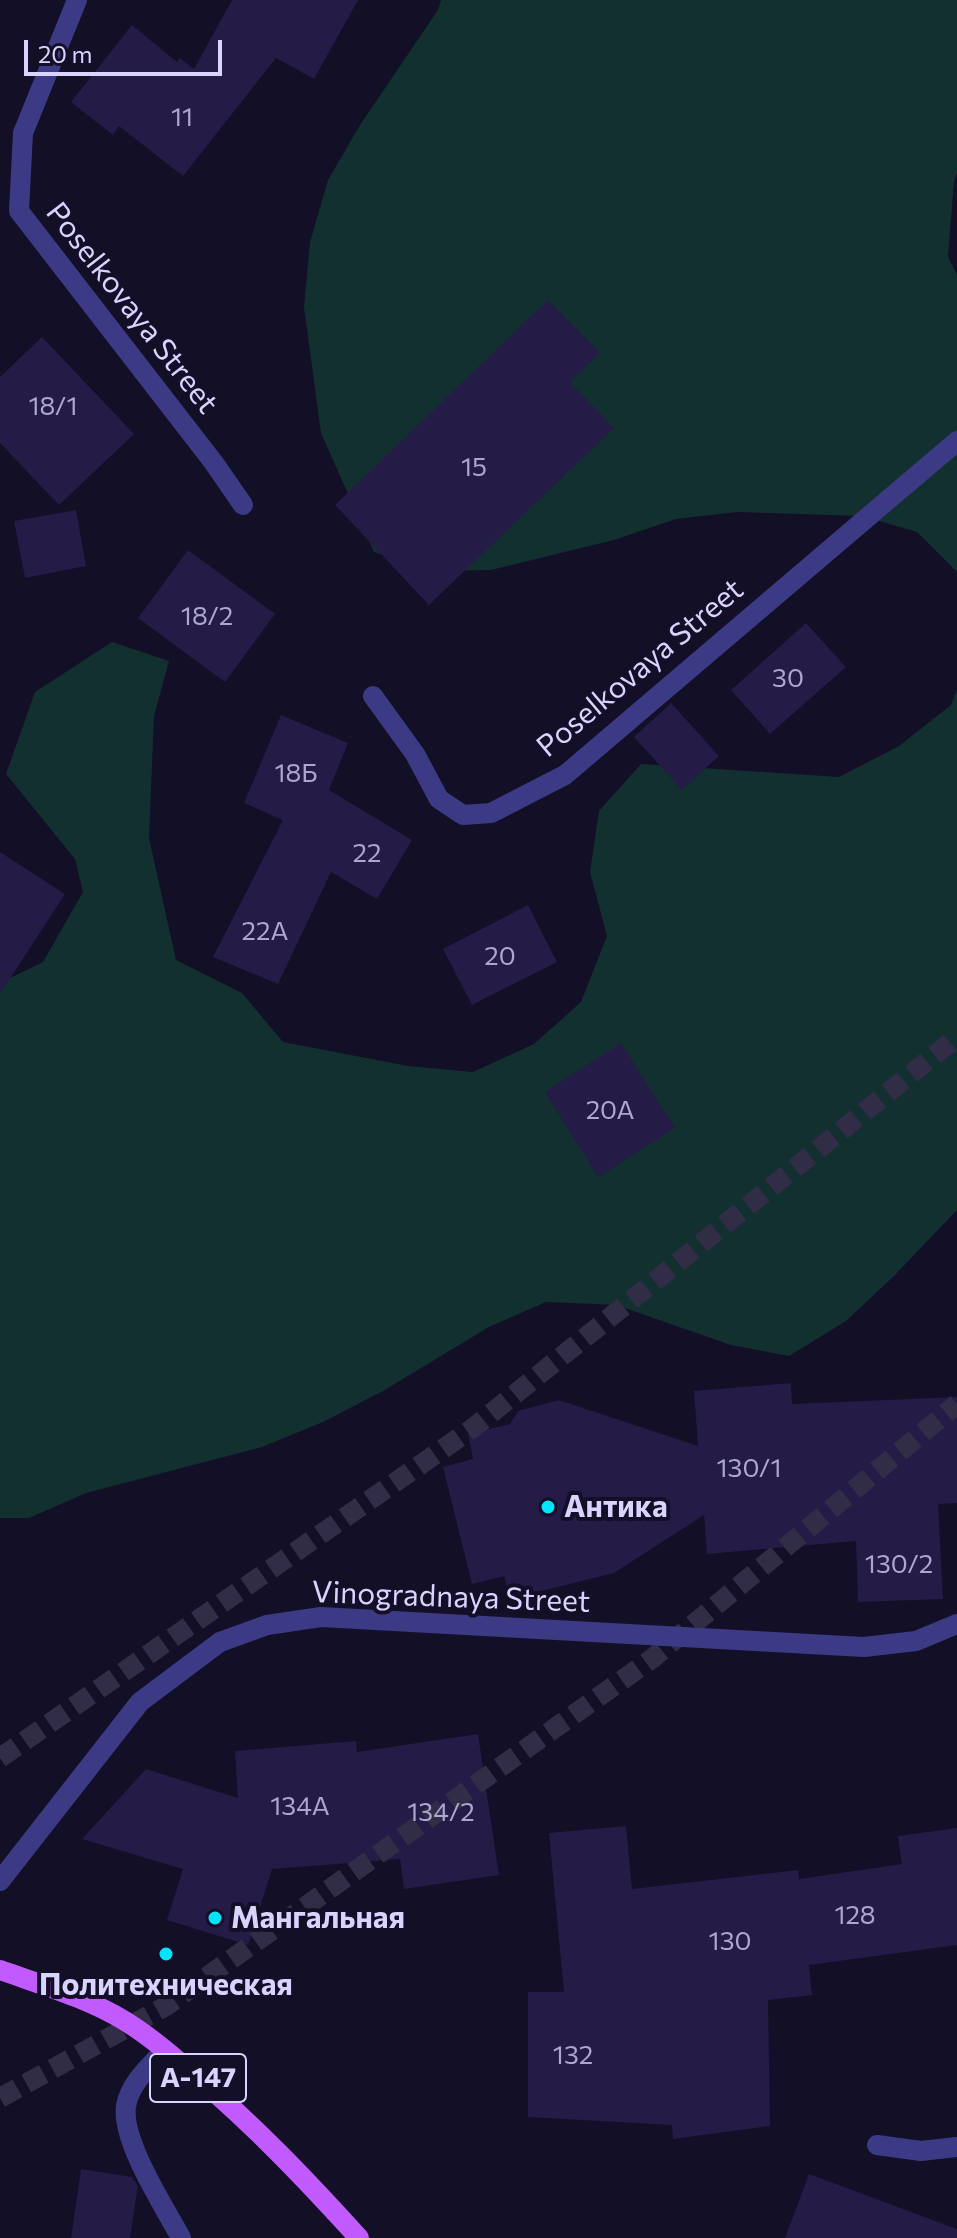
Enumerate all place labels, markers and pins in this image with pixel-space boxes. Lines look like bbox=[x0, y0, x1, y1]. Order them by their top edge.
place label: Антика bbox=[564, 1489, 668, 1525]
marker: Антика bbox=[539, 1498, 557, 1516]
place label: Мангальная bbox=[231, 1900, 405, 1936]
marker: Мангальная bbox=[206, 1909, 224, 1927]
marker: Политехническая bbox=[157, 1945, 175, 1963]
place label: Политехническая bbox=[39, 1967, 293, 2003]

